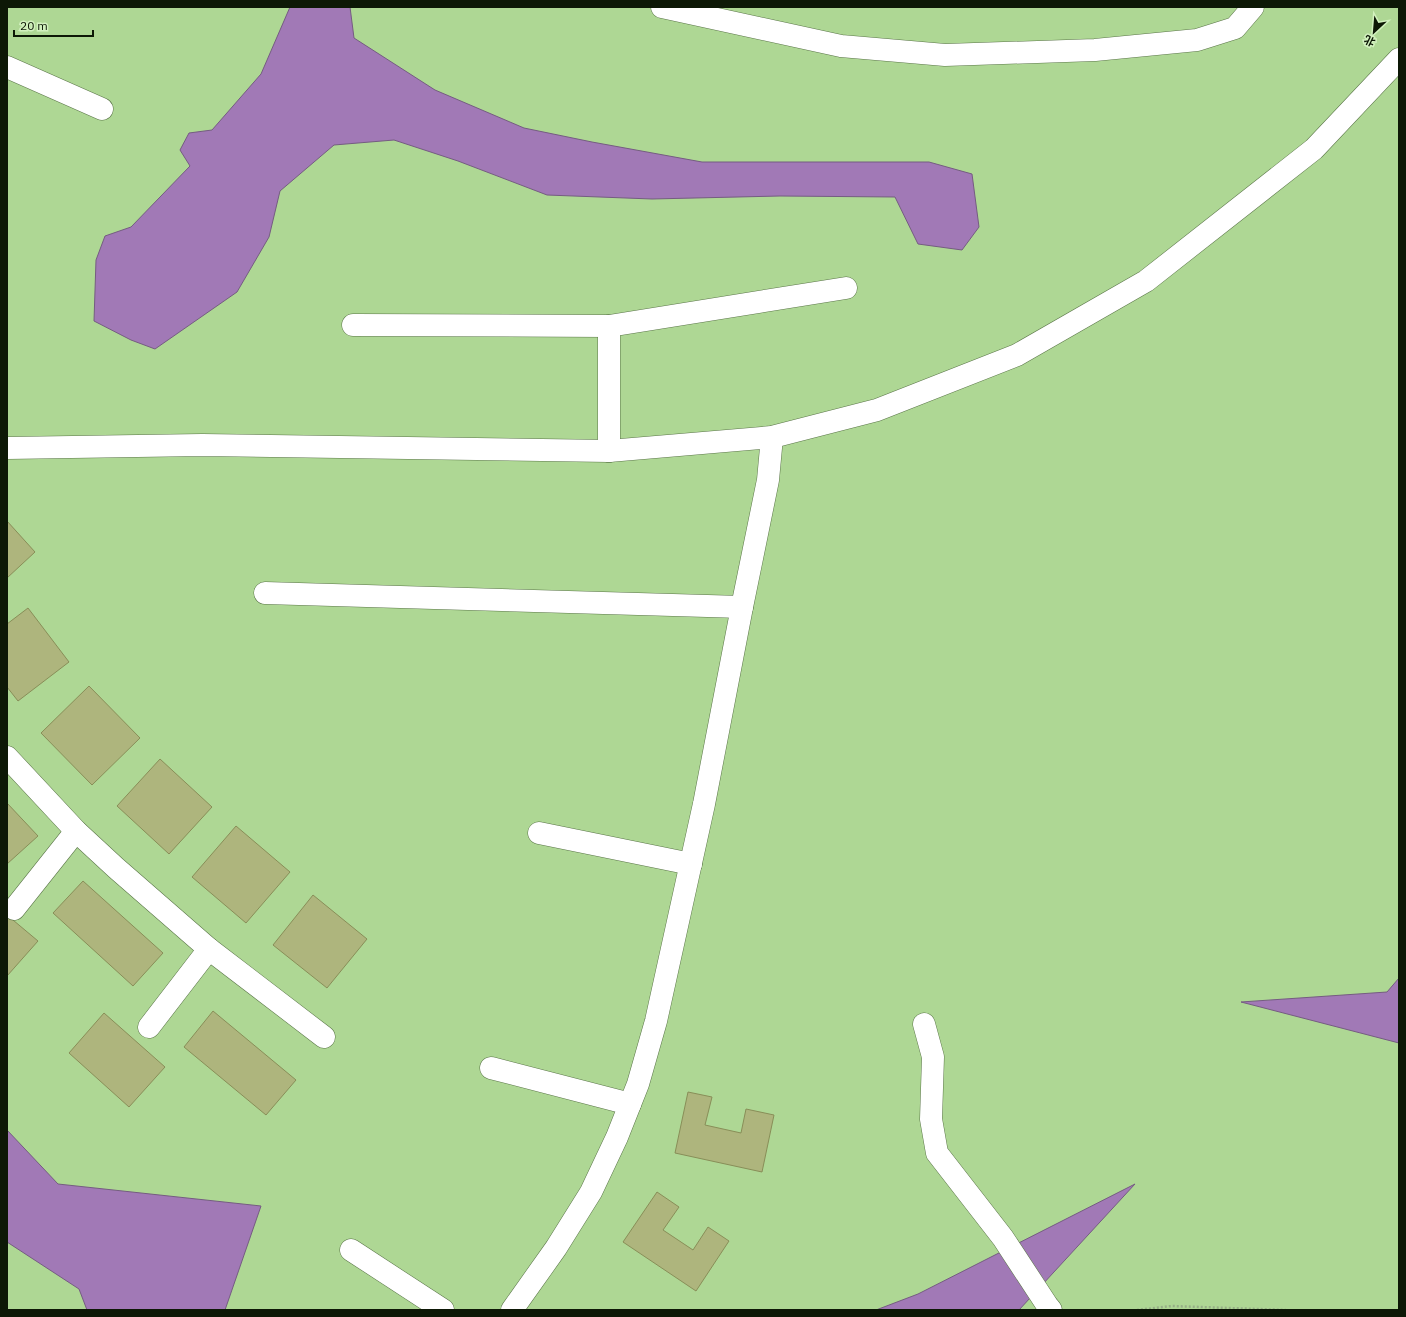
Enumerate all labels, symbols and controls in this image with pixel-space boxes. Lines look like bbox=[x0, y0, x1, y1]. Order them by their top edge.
scale bar bbox=[14, 12, 93, 38]
north arrow bbox=[1354, 12, 1394, 52]
text: 20 m bbox=[20, 18, 48, 33]
text: 北 bbox=[1362, 32, 1378, 50]

